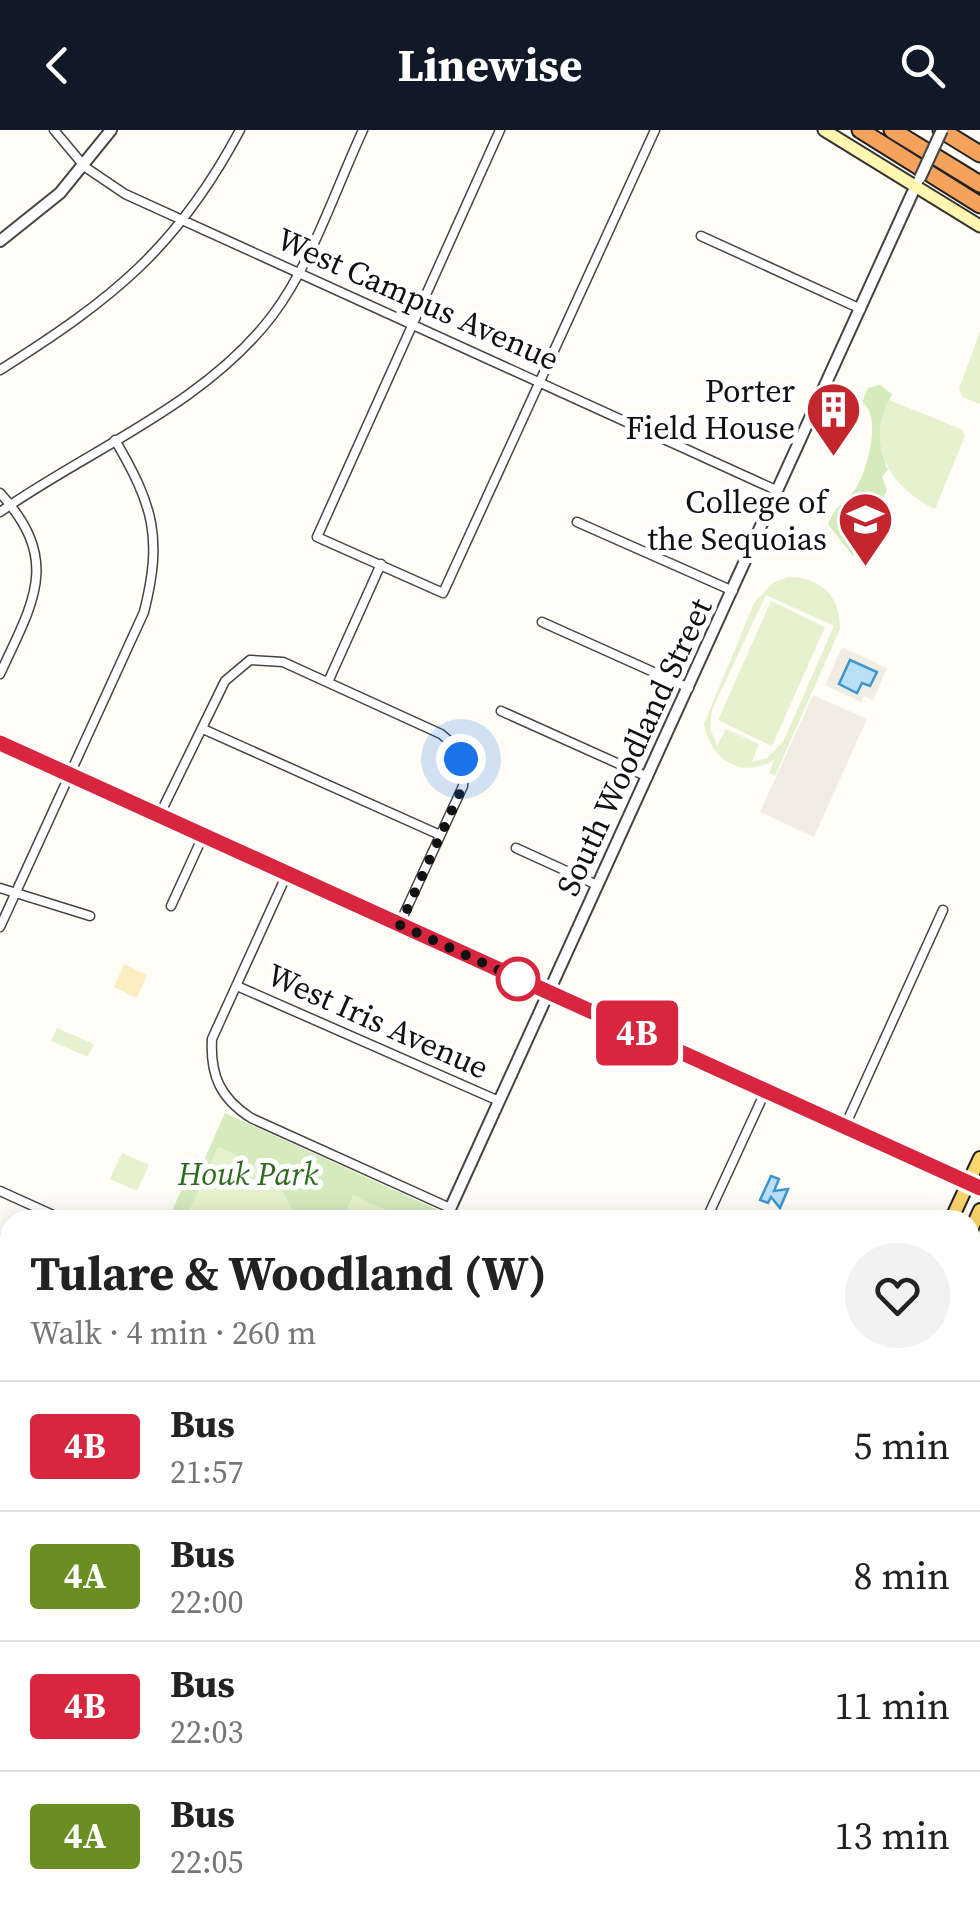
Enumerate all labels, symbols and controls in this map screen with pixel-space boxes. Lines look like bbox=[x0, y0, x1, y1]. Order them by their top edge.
text: Linewise bbox=[398, 34, 583, 96]
icon: back bbox=[30, 38, 85, 93]
icon: search bbox=[895, 38, 950, 93]
street label: West Campus Avenue bbox=[270, 217, 566, 381]
place label: Porter Field House bbox=[625, 369, 795, 450]
building icon: Porter Field House bbox=[804, 379, 864, 458]
place label: College of the Sequoias bbox=[647, 480, 830, 561]
school or university icon: College of the Sequoias bbox=[836, 490, 896, 569]
street label: South Woodland Street bbox=[546, 591, 723, 903]
your location bbox=[436, 734, 486, 784]
street label: West Iris Avenue bbox=[260, 953, 496, 1089]
unlabelled marker bbox=[497, 958, 539, 1000]
line badge: 4B bbox=[592, 1000, 682, 1066]
text: 4B bbox=[616, 1009, 658, 1057]
park label: Houk Park bbox=[177, 1152, 319, 1196]
text: Tulare & Woodland (W) bbox=[30, 1240, 547, 1306]
button: heart bbox=[845, 1243, 950, 1348]
text: Walk · 4 min · 260 m bbox=[30, 1311, 316, 1355]
text: Bus bbox=[170, 1398, 235, 1450]
text: 5 min bbox=[854, 1420, 950, 1472]
text: 4B bbox=[64, 1422, 106, 1470]
text: 21:57 bbox=[170, 1450, 244, 1494]
text: Bus bbox=[170, 1528, 235, 1580]
text: 8 min bbox=[854, 1550, 950, 1602]
text: 4A bbox=[64, 1552, 106, 1600]
text: 22:00 bbox=[170, 1580, 244, 1624]
text: Bus bbox=[170, 1658, 235, 1710]
text: 11 min bbox=[835, 1680, 950, 1732]
text: 4B bbox=[64, 1682, 106, 1730]
text: 22:03 bbox=[170, 1710, 244, 1754]
text: Bus bbox=[170, 1788, 235, 1840]
text: 13 min bbox=[835, 1810, 950, 1862]
text: 4A bbox=[64, 1812, 106, 1860]
text: 22:05 bbox=[170, 1840, 244, 1884]

